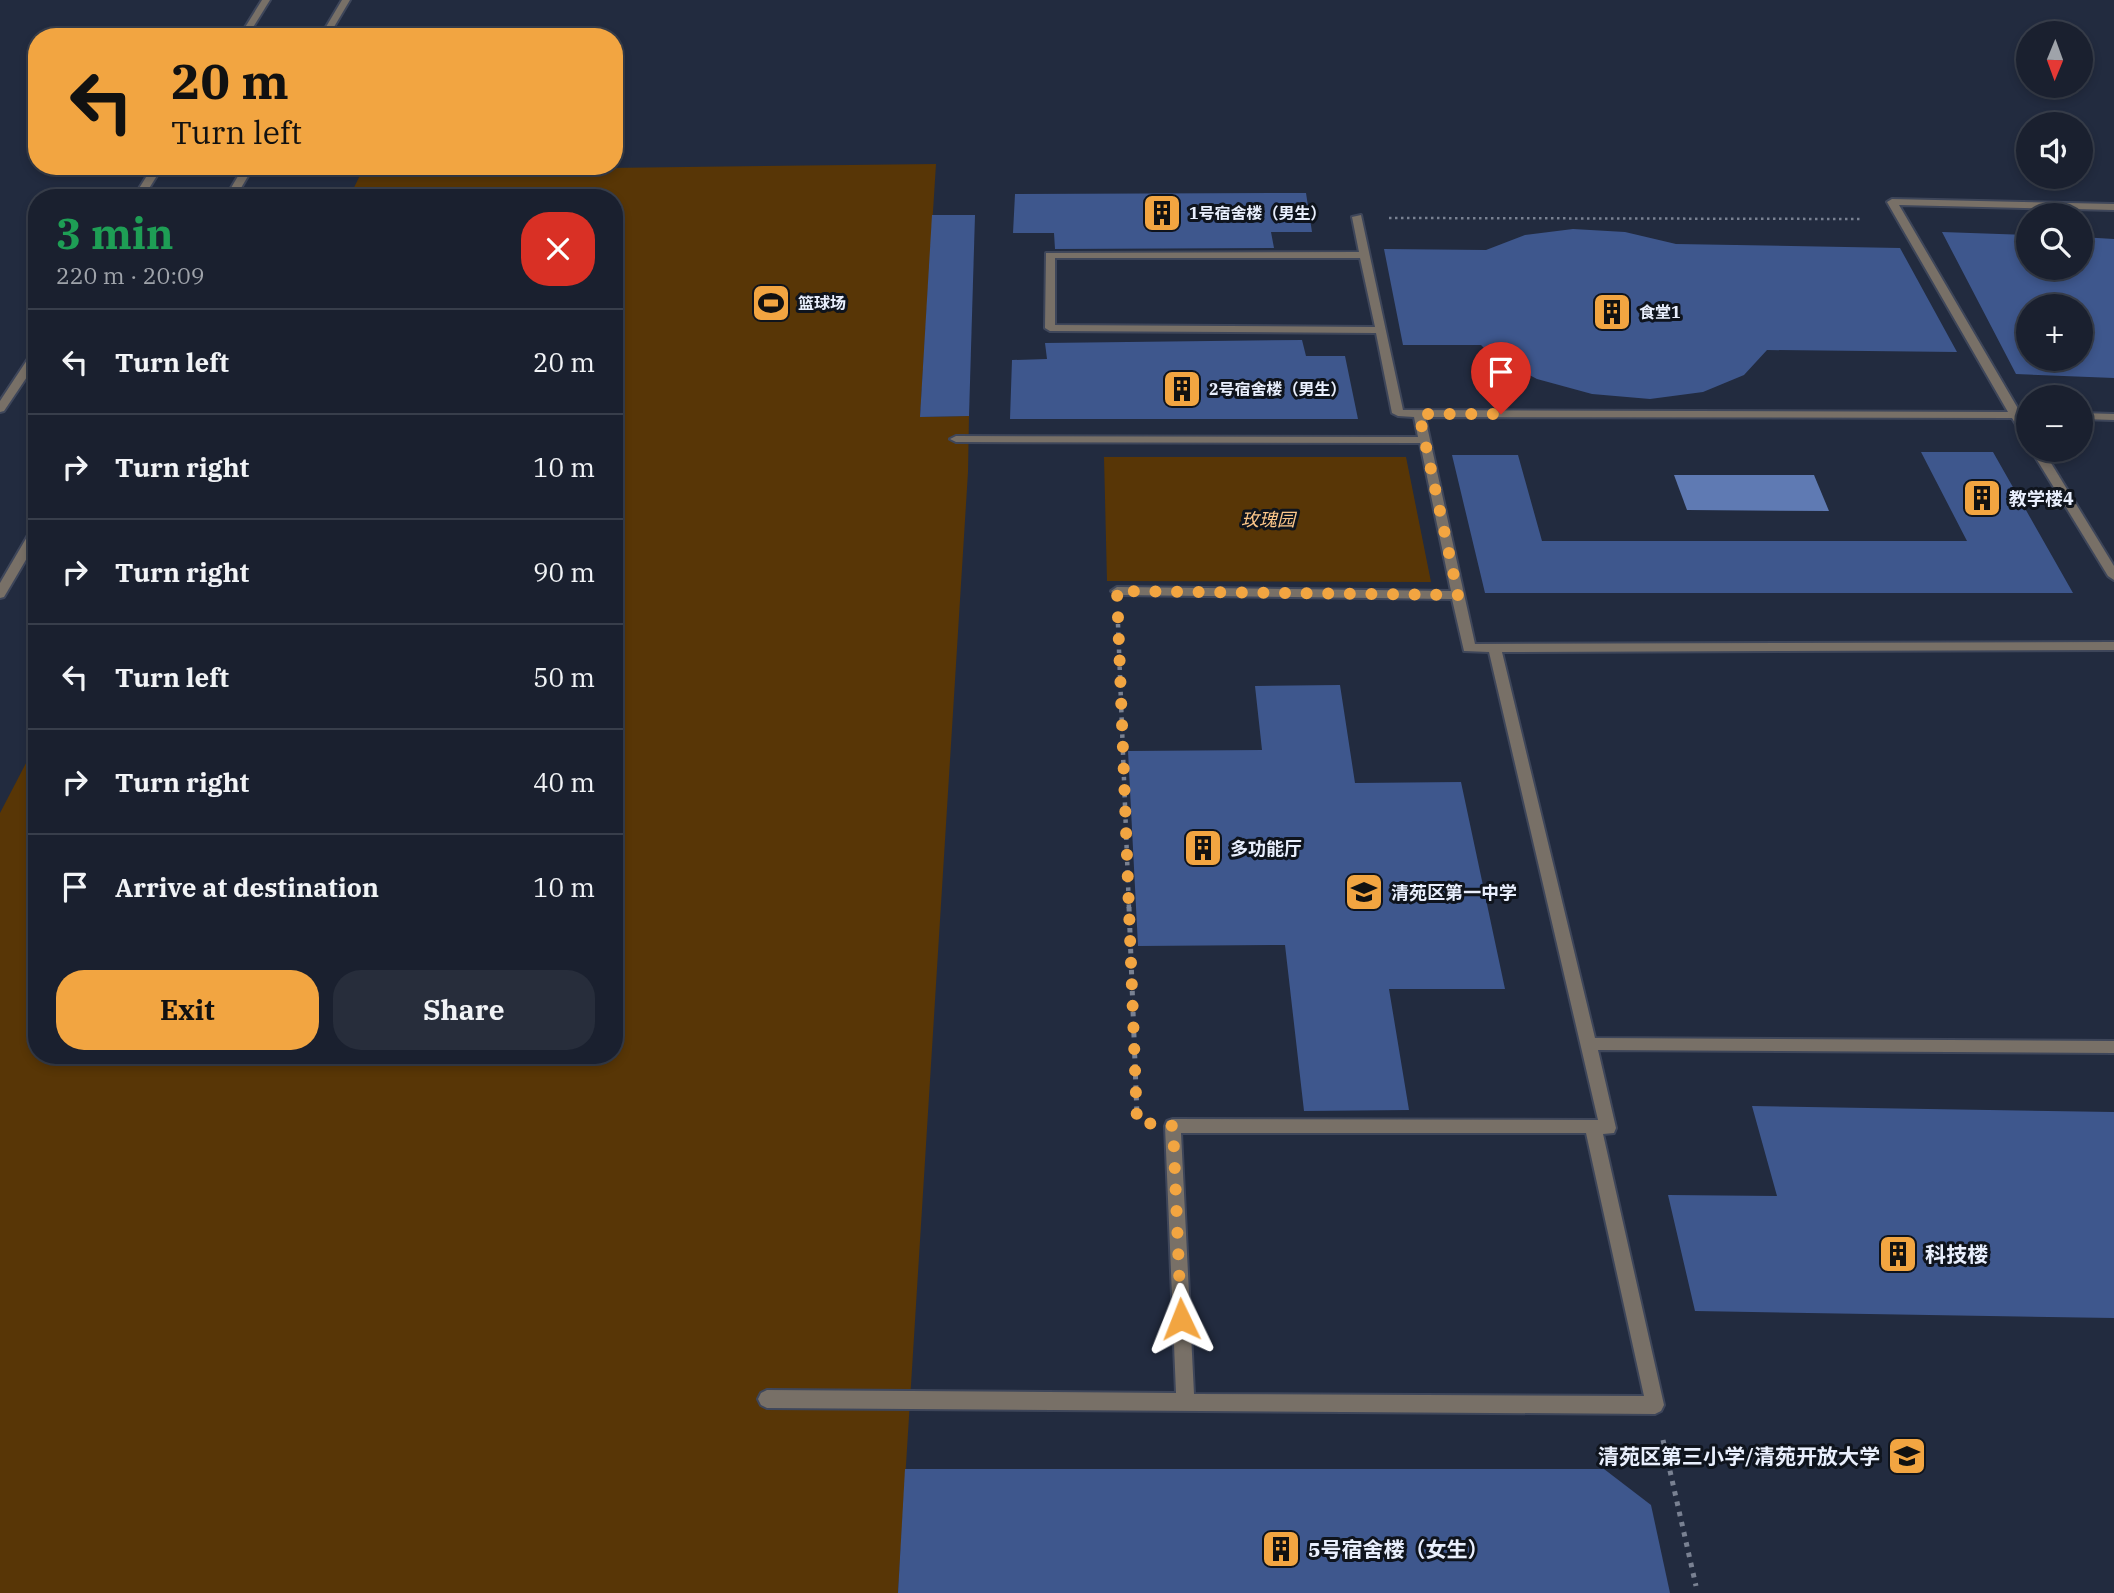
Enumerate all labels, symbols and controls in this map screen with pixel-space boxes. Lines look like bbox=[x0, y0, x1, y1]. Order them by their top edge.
north arrow bbox=[2016, 21, 2093, 98]
map controls bbox=[2016, 21, 2093, 462]
text: 20 m bbox=[171, 49, 289, 112]
icon: left bbox=[56, 56, 147, 147]
text: Turn left bbox=[171, 111, 302, 153]
button: sound bbox=[2016, 112, 2093, 189]
building icon: 1号宿舍楼（男生） bbox=[1141, 192, 1183, 234]
place label: 1号宿舍楼（男生） bbox=[1189, 203, 1327, 223]
button: search bbox=[2016, 203, 2093, 280]
text: 3 min bbox=[56, 206, 174, 261]
button: close bbox=[521, 212, 595, 286]
text: 220 m · 20:09 bbox=[56, 260, 205, 290]
sports icon: 篮球场 bbox=[750, 282, 792, 324]
building icon: 食堂1 bbox=[1591, 291, 1633, 333]
place label: 篮球场 bbox=[798, 293, 846, 313]
button: + bbox=[2016, 294, 2093, 371]
place label: 食堂1 bbox=[1639, 302, 1681, 322]
pin bbox=[1471, 342, 1531, 414]
icon: left bbox=[56, 343, 94, 381]
text: Turn left bbox=[115, 345, 229, 379]
text: 20 m bbox=[533, 345, 595, 379]
icon: arrive bbox=[1482, 353, 1520, 391]
building icon: 2号宿舍楼（男生） bbox=[1161, 368, 1203, 410]
place label: 2号宿舍楼（男生） bbox=[1209, 379, 1347, 399]
button: − bbox=[2016, 385, 2093, 462]
icon: right bbox=[56, 448, 94, 486]
text: Turn right bbox=[115, 450, 249, 484]
text: 10 m bbox=[533, 450, 595, 484]
building icon: 教学楼4 bbox=[1961, 477, 2003, 519]
place label: 教学楼4 bbox=[2009, 487, 2074, 510]
park label: 玫瑰园 bbox=[1241, 508, 1298, 531]
icon: right bbox=[56, 553, 94, 591]
text: Turn right bbox=[115, 555, 249, 589]
text: 90 m bbox=[533, 555, 595, 589]
icon: left bbox=[56, 658, 94, 696]
text: Turn left bbox=[115, 660, 229, 694]
text: 50 m bbox=[533, 660, 595, 694]
icon: right bbox=[56, 763, 94, 801]
text: Turn right bbox=[115, 765, 249, 799]
text: 40 m bbox=[533, 765, 595, 799]
building icon: 多功能厅 bbox=[1182, 827, 1224, 869]
place label: 多功能厅 bbox=[1230, 837, 1302, 860]
icon: arrive bbox=[56, 868, 94, 906]
text: Arrive at destination bbox=[115, 870, 379, 904]
text: 10 m bbox=[533, 870, 595, 904]
school or university icon: 清苑区第一中学 bbox=[1343, 871, 1385, 913]
place label: 清苑区第一中学 bbox=[1391, 881, 1517, 904]
button: Exit bbox=[56, 970, 319, 1050]
button: Share bbox=[333, 970, 595, 1050]
building icon: 科技楼 bbox=[1877, 1233, 1919, 1275]
place label: 科技楼 bbox=[1925, 1240, 1988, 1268]
position arrow bbox=[1144, 1282, 1218, 1356]
school or university icon: 清苑区第三小学/清苑开放大学 bbox=[1886, 1435, 1928, 1477]
place label: 清苑区第三小学/清苑开放大学 bbox=[1598, 1442, 1880, 1470]
building icon: 5号宿舍楼（女生） bbox=[1260, 1528, 1302, 1570]
place label: 5号宿舍楼（女生） bbox=[1308, 1535, 1489, 1563]

